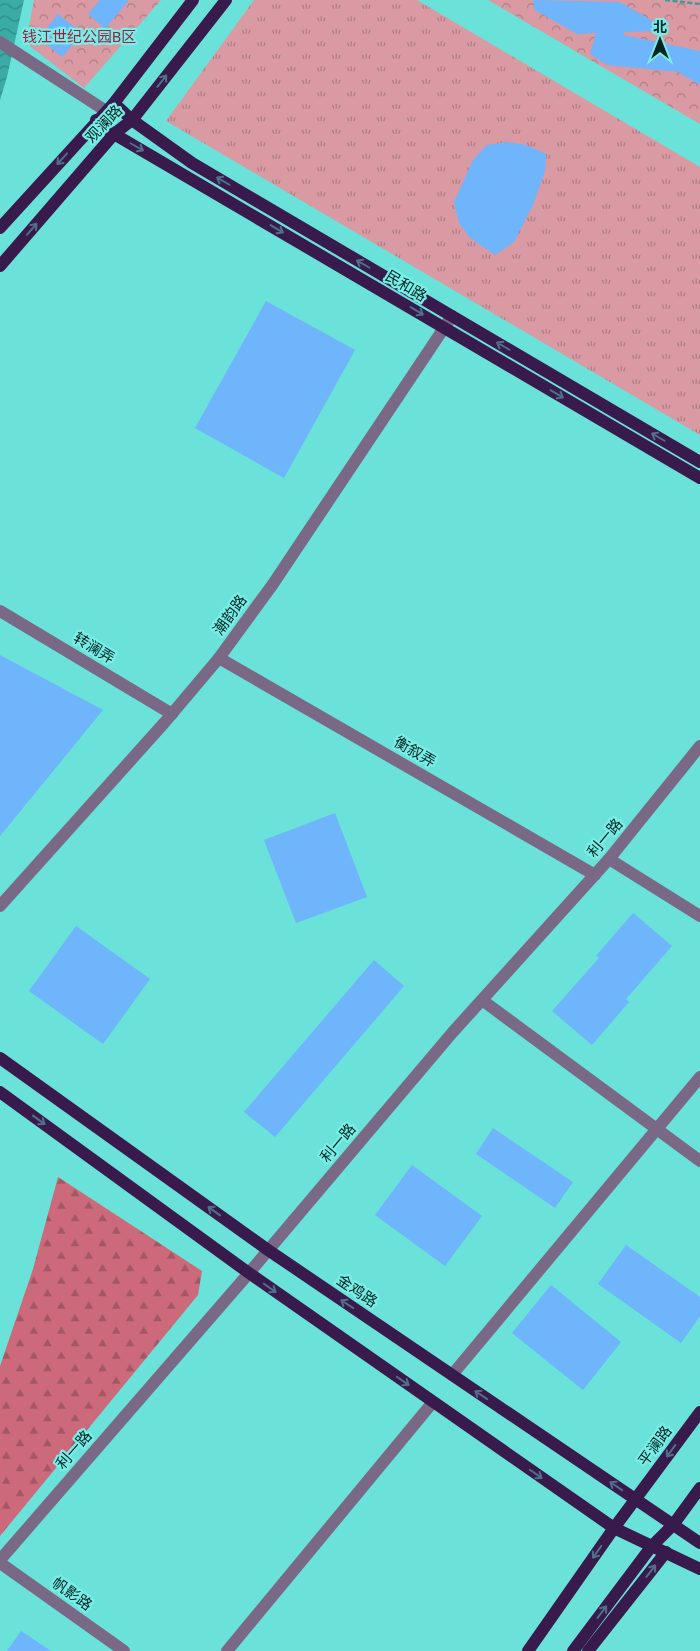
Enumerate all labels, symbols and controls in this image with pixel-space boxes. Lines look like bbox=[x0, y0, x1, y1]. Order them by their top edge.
north arrow bbox=[635, 15, 685, 65]
text: 北 bbox=[653, 17, 667, 37]
park label: 钱江世纪公园B区 bbox=[22, 26, 136, 47]
one-way arrow bbox=[157, 74, 167, 88]
street label: 观澜路 bbox=[80, 100, 127, 147]
one-way arrow bbox=[129, 142, 144, 152]
one-way arrow bbox=[56, 152, 67, 165]
one-way arrow bbox=[216, 176, 230, 186]
one-way arrow bbox=[26, 223, 38, 236]
one-way arrow bbox=[269, 224, 283, 234]
one-way arrow bbox=[356, 258, 370, 268]
street label: 民和路 bbox=[382, 265, 431, 306]
one-way arrow bbox=[409, 307, 423, 317]
one-way arrow bbox=[496, 340, 510, 350]
one-way arrow bbox=[549, 389, 563, 399]
one-way arrow bbox=[651, 432, 666, 441]
street label: 潮韵路 bbox=[208, 590, 251, 639]
street label: 转澜弄 bbox=[70, 627, 119, 668]
street label: 衡叙弄 bbox=[391, 731, 440, 772]
street label: 利一路 bbox=[582, 814, 627, 862]
one-way arrow bbox=[32, 1115, 45, 1126]
street label: 利一路 bbox=[315, 1119, 360, 1167]
one-way arrow bbox=[207, 1206, 221, 1216]
street label: 金鸡路 bbox=[333, 1269, 382, 1312]
one-way arrow bbox=[263, 1283, 277, 1293]
one-way arrow bbox=[340, 1299, 354, 1309]
one-way arrow bbox=[396, 1376, 410, 1386]
one-way arrow bbox=[475, 1390, 489, 1400]
street label: 平澜路 bbox=[633, 1421, 676, 1470]
street label: 利一路 bbox=[51, 1426, 96, 1474]
one-way arrow bbox=[666, 1444, 676, 1458]
one-way arrow bbox=[529, 1469, 543, 1479]
one-way arrow bbox=[610, 1481, 624, 1491]
one-way arrow bbox=[592, 1545, 602, 1559]
one-way arrow bbox=[645, 1565, 656, 1578]
street label: 帆影路 bbox=[48, 1572, 97, 1615]
one-way arrow bbox=[597, 1605, 607, 1619]

